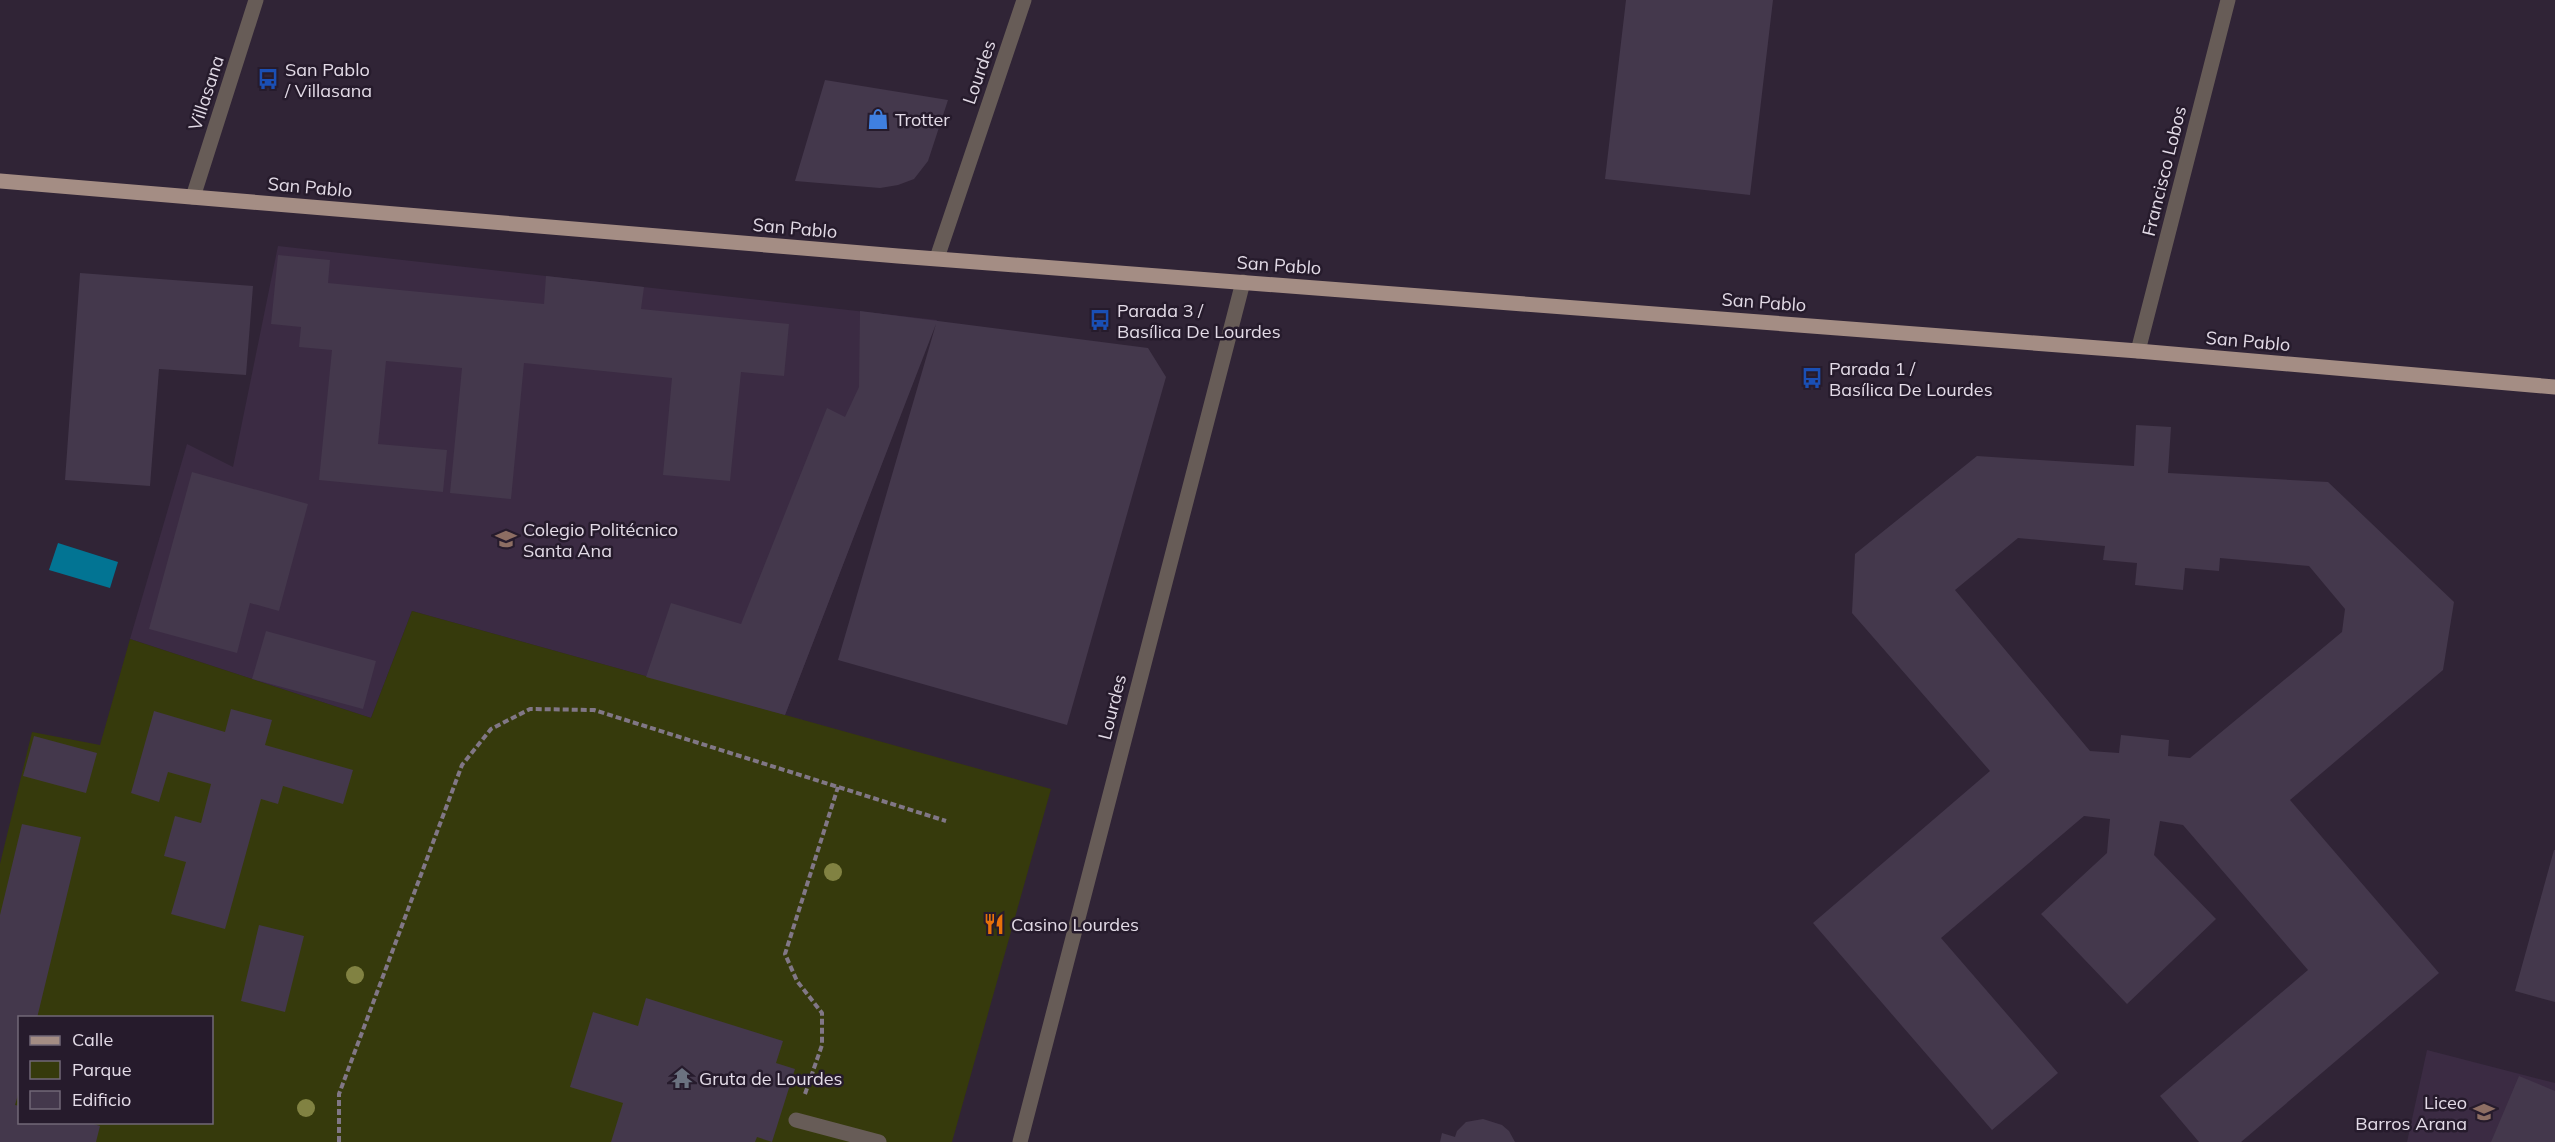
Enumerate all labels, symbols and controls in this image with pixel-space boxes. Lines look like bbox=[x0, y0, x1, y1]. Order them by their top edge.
street label: Lourdes bbox=[957, 37, 1001, 107]
street label: Villasana bbox=[183, 53, 229, 133]
place label: San Pablo / Villasana bbox=[284, 58, 372, 102]
bus stop icon: San Pablo / Villasana bbox=[256, 67, 280, 91]
street label: Francisco Lobos bbox=[2137, 103, 2191, 239]
shop icon: Trotter bbox=[866, 107, 890, 131]
place label: Trotter bbox=[895, 108, 950, 131]
street label: San Pablo bbox=[267, 172, 353, 202]
street label: San Pablo bbox=[752, 213, 838, 243]
street label: San Pablo bbox=[1236, 251, 1322, 279]
street label: San Pablo bbox=[1721, 288, 1807, 316]
place label: Parada 3 / Basílica De Lourdes bbox=[1117, 299, 1281, 343]
bus stop icon: Parada 3 / Basílica De Lourdes bbox=[1088, 308, 1112, 332]
street label: San Pablo bbox=[2205, 326, 2291, 356]
place label: Parada 1 / Basílica De Lourdes bbox=[1829, 357, 1993, 401]
bus stop icon: Parada 1 / Basílica De Lourdes bbox=[1800, 366, 1824, 390]
place label: Colegio Politécnico Santa Ana bbox=[523, 518, 678, 562]
school or university icon: Colegio Politécnico Santa Ana bbox=[494, 527, 518, 551]
street label: Lourdes bbox=[1093, 672, 1131, 742]
restaurant icon: Casino Lourdes bbox=[982, 912, 1006, 936]
place label: Casino Lourdes bbox=[1011, 913, 1139, 936]
legend bbox=[18, 1016, 213, 1124]
text: Calle bbox=[72, 1028, 113, 1051]
text: Parque bbox=[72, 1058, 131, 1081]
temple icon: Gruta de Lourdes bbox=[670, 1066, 694, 1090]
place label: Gruta de Lourdes bbox=[699, 1067, 843, 1090]
text: Edificio bbox=[72, 1088, 131, 1111]
place label: Liceo Barros Arana bbox=[2355, 1091, 2467, 1135]
school or university icon: Liceo Barros Arana bbox=[2472, 1100, 2496, 1124]

